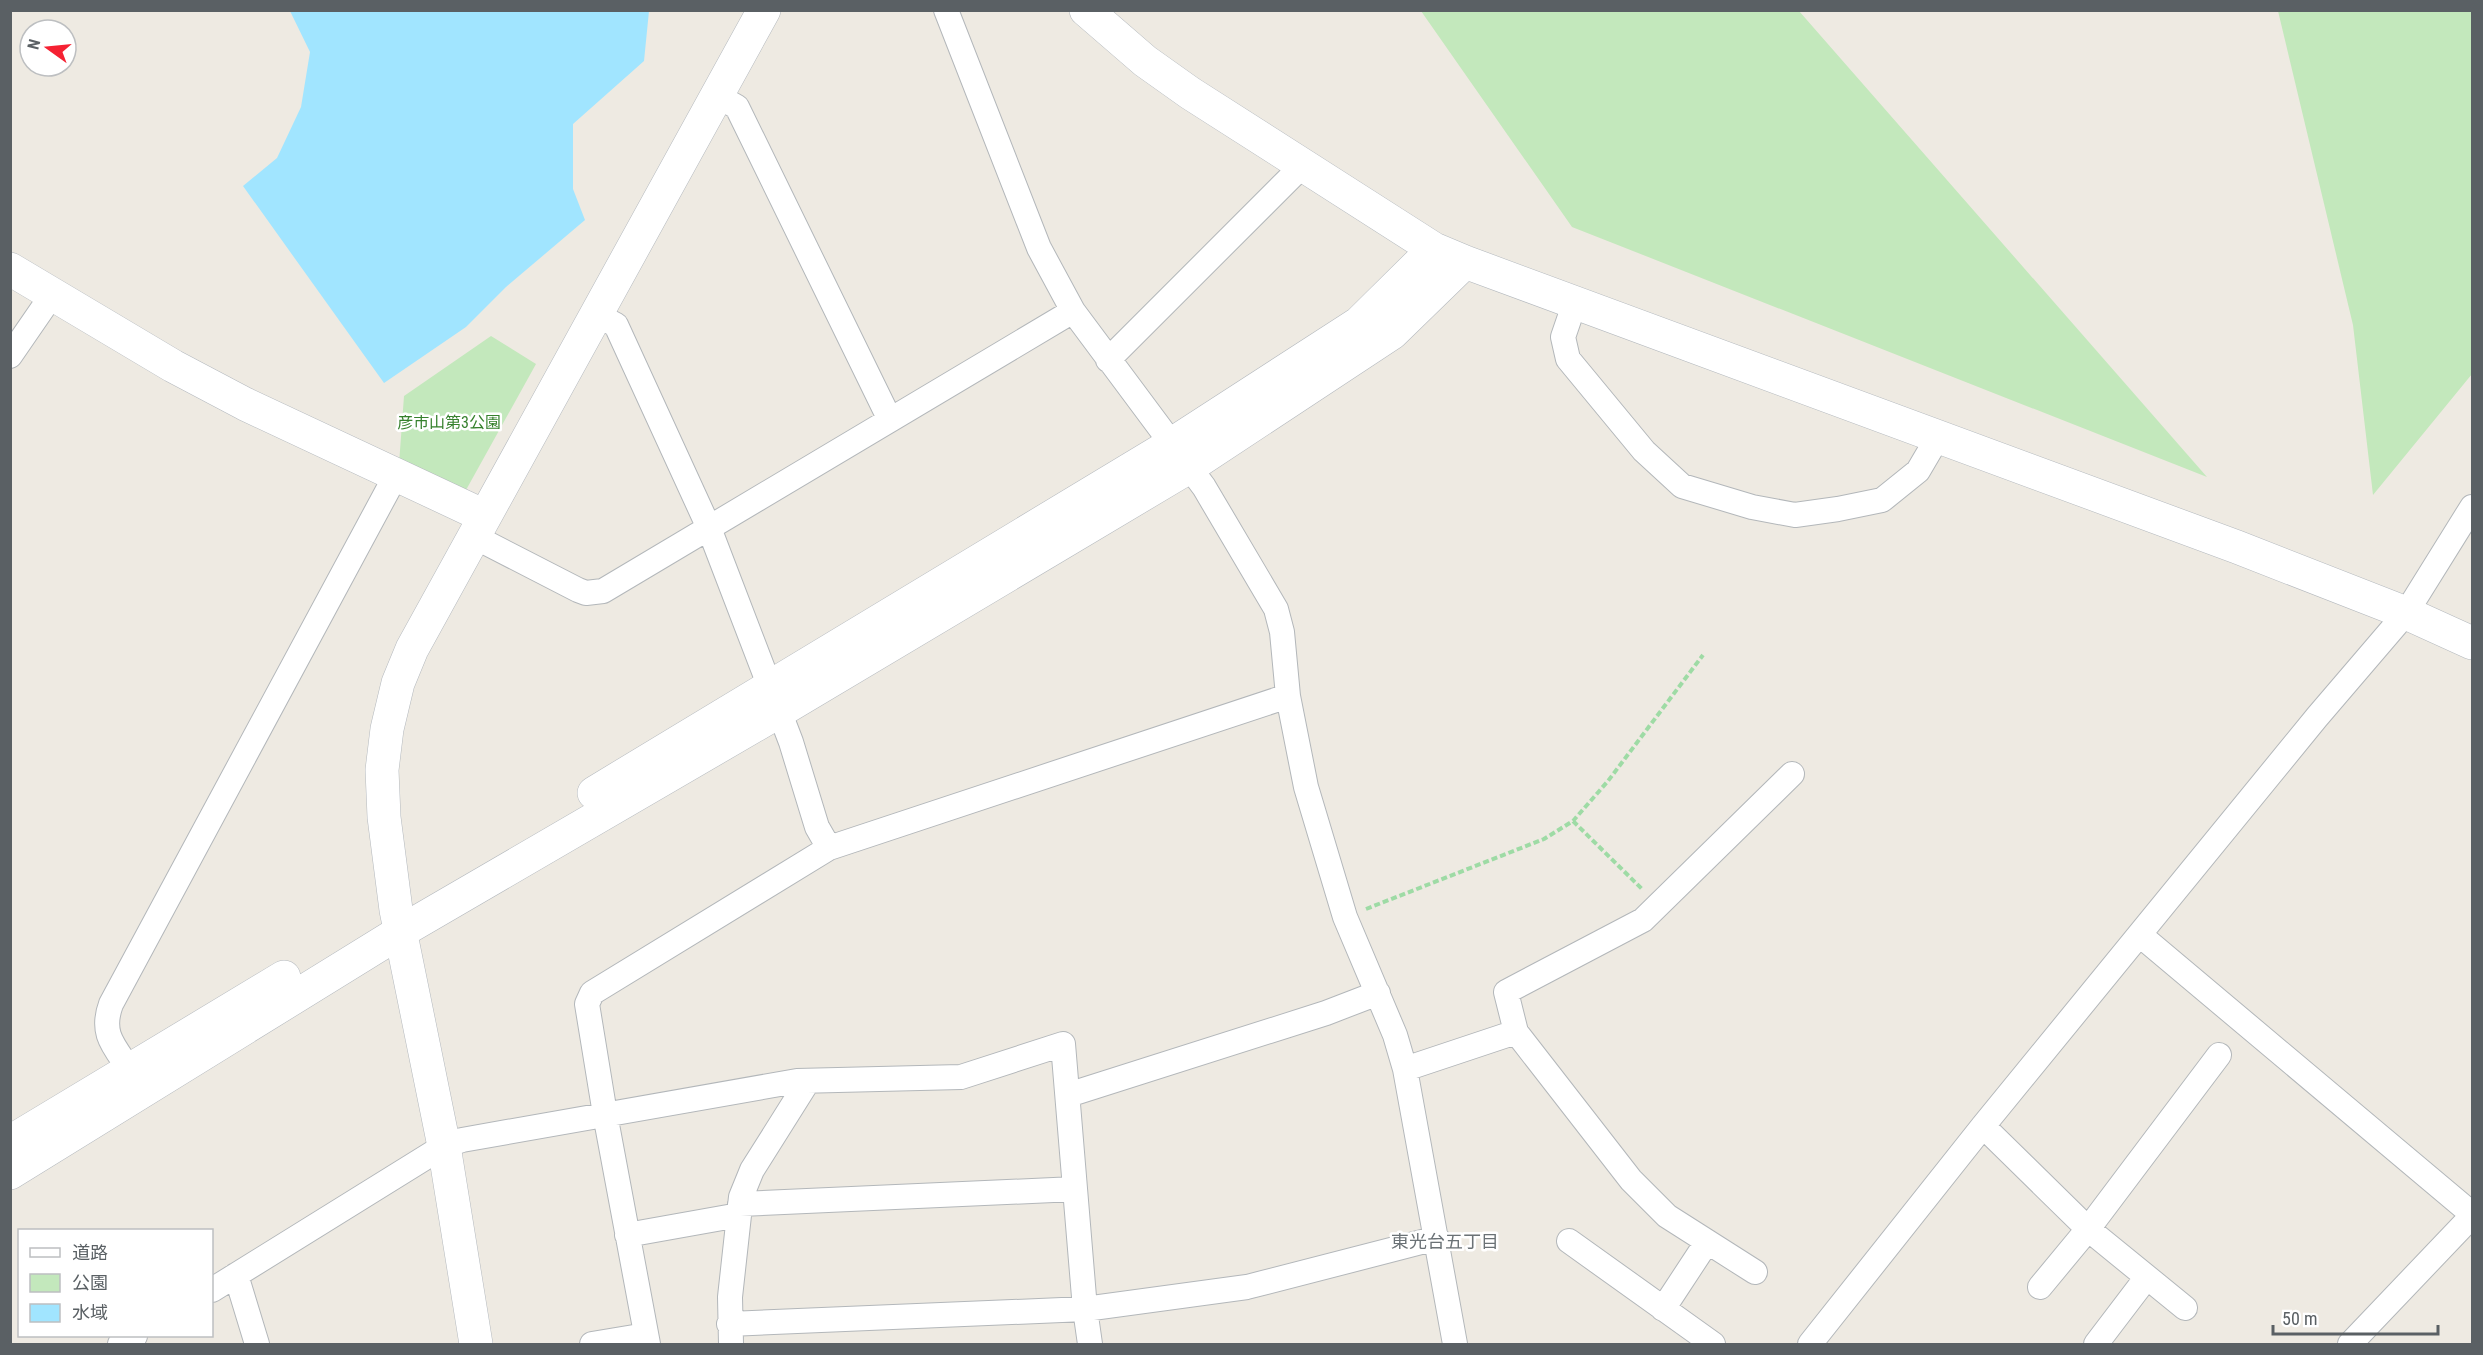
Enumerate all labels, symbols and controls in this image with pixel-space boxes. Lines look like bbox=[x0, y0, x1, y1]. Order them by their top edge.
north arrow bbox=[18, 18, 78, 78]
text: N bbox=[24, 37, 44, 51]
park label: 彦市山第3公園 bbox=[397, 413, 501, 432]
legend bbox=[18, 1229, 213, 1337]
district label: 東光台五丁目 bbox=[1391, 1231, 1499, 1252]
text: 道路 bbox=[72, 1242, 108, 1263]
text: 公園 bbox=[72, 1272, 108, 1293]
scale bar bbox=[2273, 1298, 2438, 1336]
text: 水域 bbox=[72, 1302, 108, 1323]
text: 50 m bbox=[2282, 1308, 2317, 1329]

